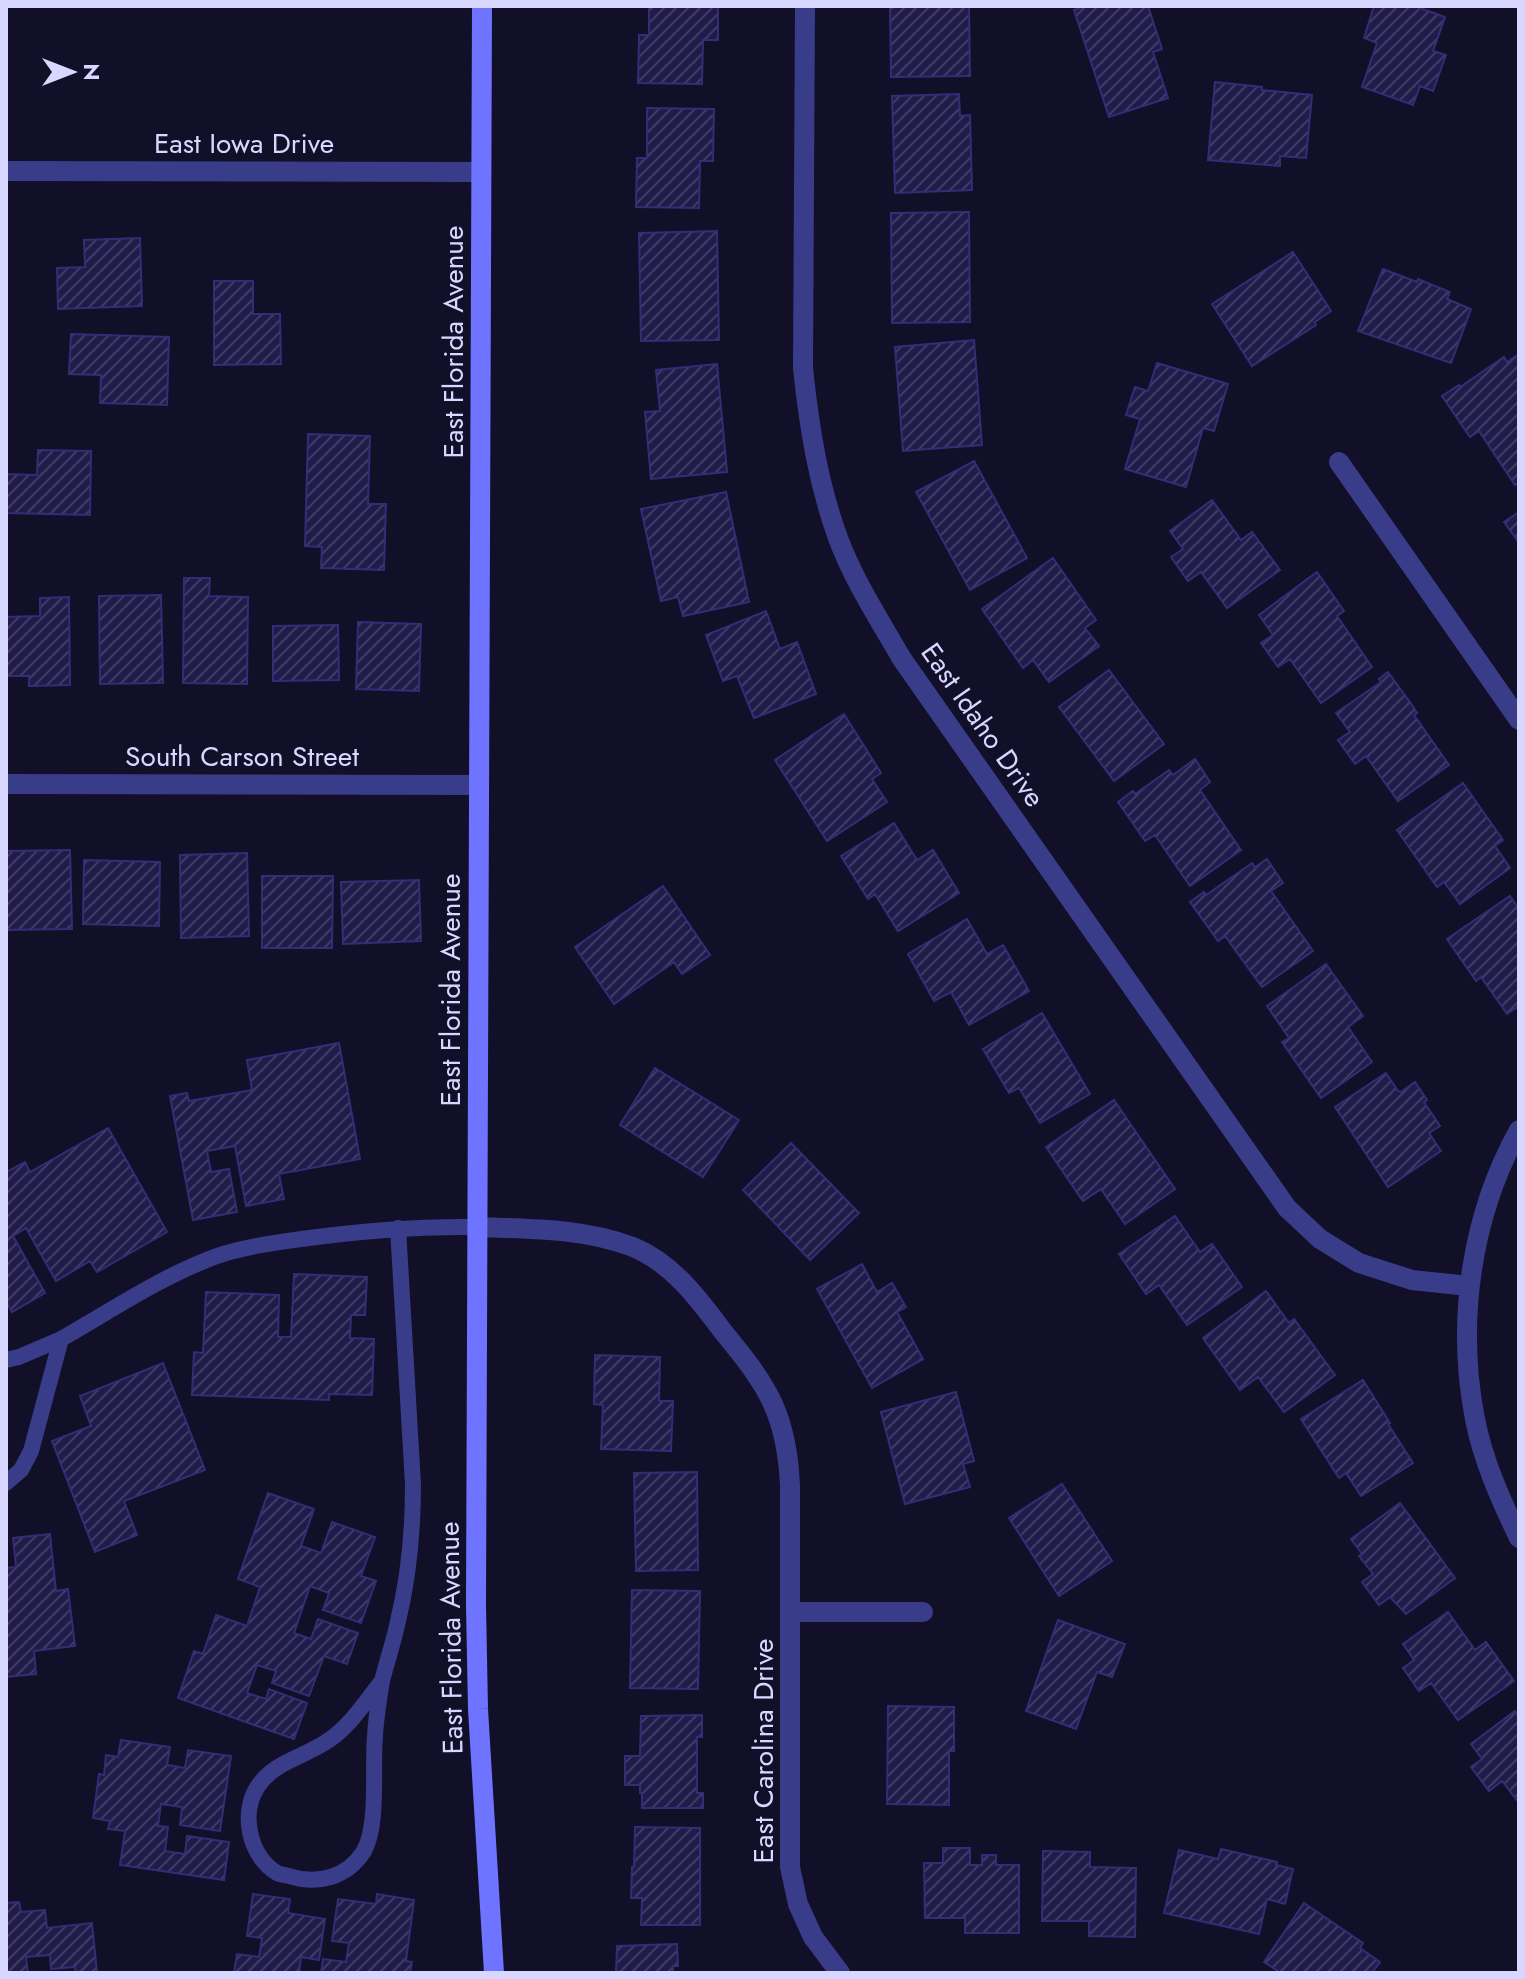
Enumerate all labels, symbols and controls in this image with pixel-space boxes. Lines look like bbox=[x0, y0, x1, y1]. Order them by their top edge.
north arrow bbox=[32, 32, 112, 112]
text: N bbox=[76, 63, 108, 81]
street label: East Iowa Drive bbox=[154, 123, 334, 164]
street label: East Florida Avenue bbox=[433, 226, 474, 458]
street label: East Idaho Drive bbox=[911, 635, 1055, 815]
street label: South Carson Street bbox=[125, 736, 359, 777]
street label: East Florida Avenue bbox=[430, 874, 471, 1106]
street label: East Florida Avenue bbox=[428, 1521, 474, 1755]
street label: East Carolina Drive bbox=[743, 1639, 784, 1863]

